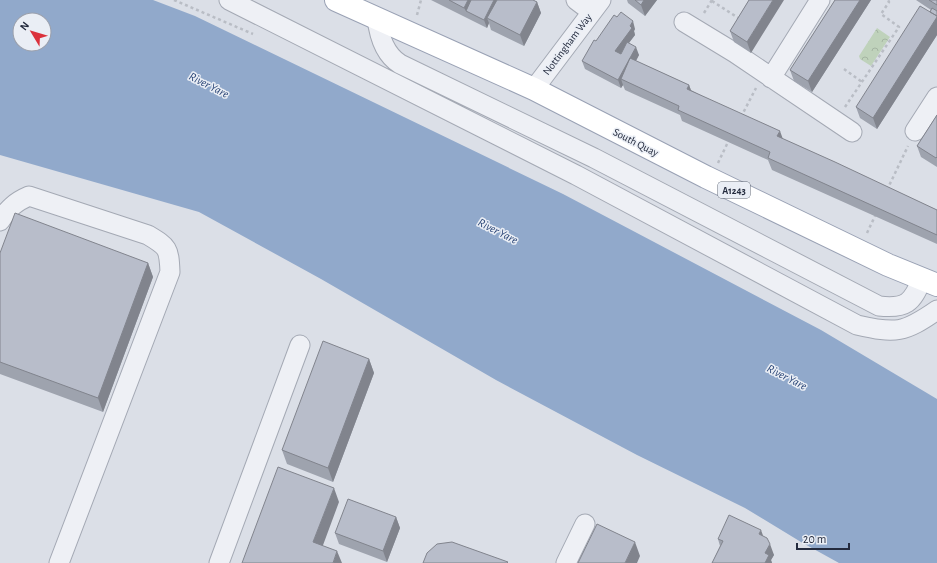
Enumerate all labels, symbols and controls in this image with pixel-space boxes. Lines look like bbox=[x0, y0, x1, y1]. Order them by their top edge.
street label: Nottingham Way bbox=[541, 11, 594, 77]
north arrow bbox=[12, 12, 52, 52]
text: N bbox=[18, 20, 31, 33]
water label: River Yare bbox=[187, 70, 231, 100]
street label: South Quay bbox=[611, 126, 660, 159]
road number: A1243 bbox=[718, 182, 750, 198]
water label: River Yare bbox=[476, 216, 520, 246]
water label: River Yare bbox=[765, 362, 809, 392]
scale bar bbox=[797, 525, 849, 551]
text: 20 m bbox=[803, 533, 826, 545]

